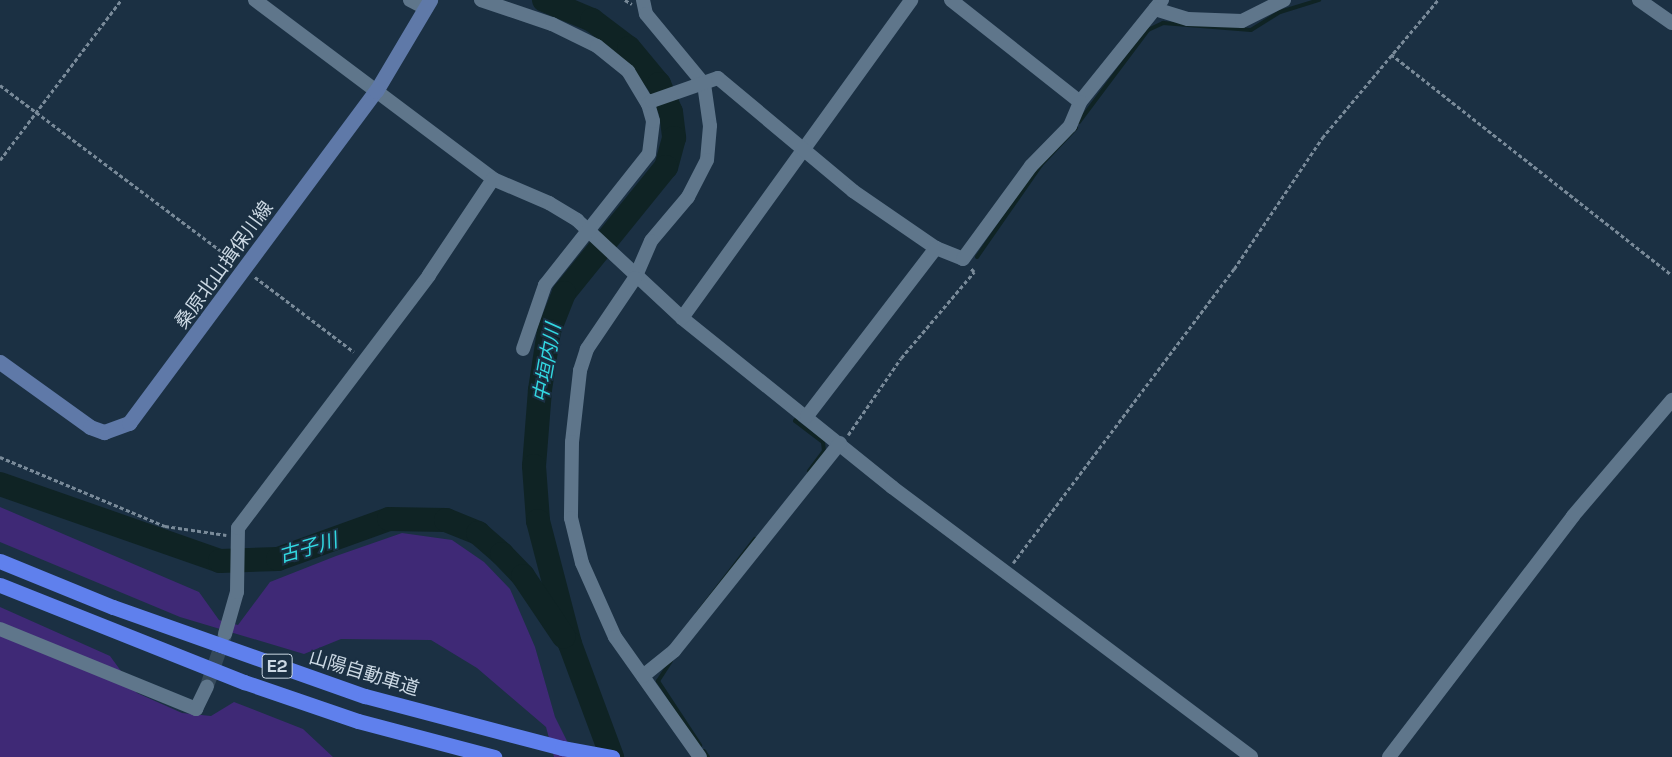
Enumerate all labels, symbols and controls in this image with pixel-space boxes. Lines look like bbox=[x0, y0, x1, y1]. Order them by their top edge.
street label: 桑原北山揖保川線 bbox=[170, 197, 278, 333]
water label: 中垣内川 bbox=[528, 322, 566, 404]
water label: 古子川 bbox=[276, 528, 340, 568]
street label: 山陽自動車道 bbox=[306, 645, 422, 701]
road number: E2 bbox=[261, 650, 293, 681]

